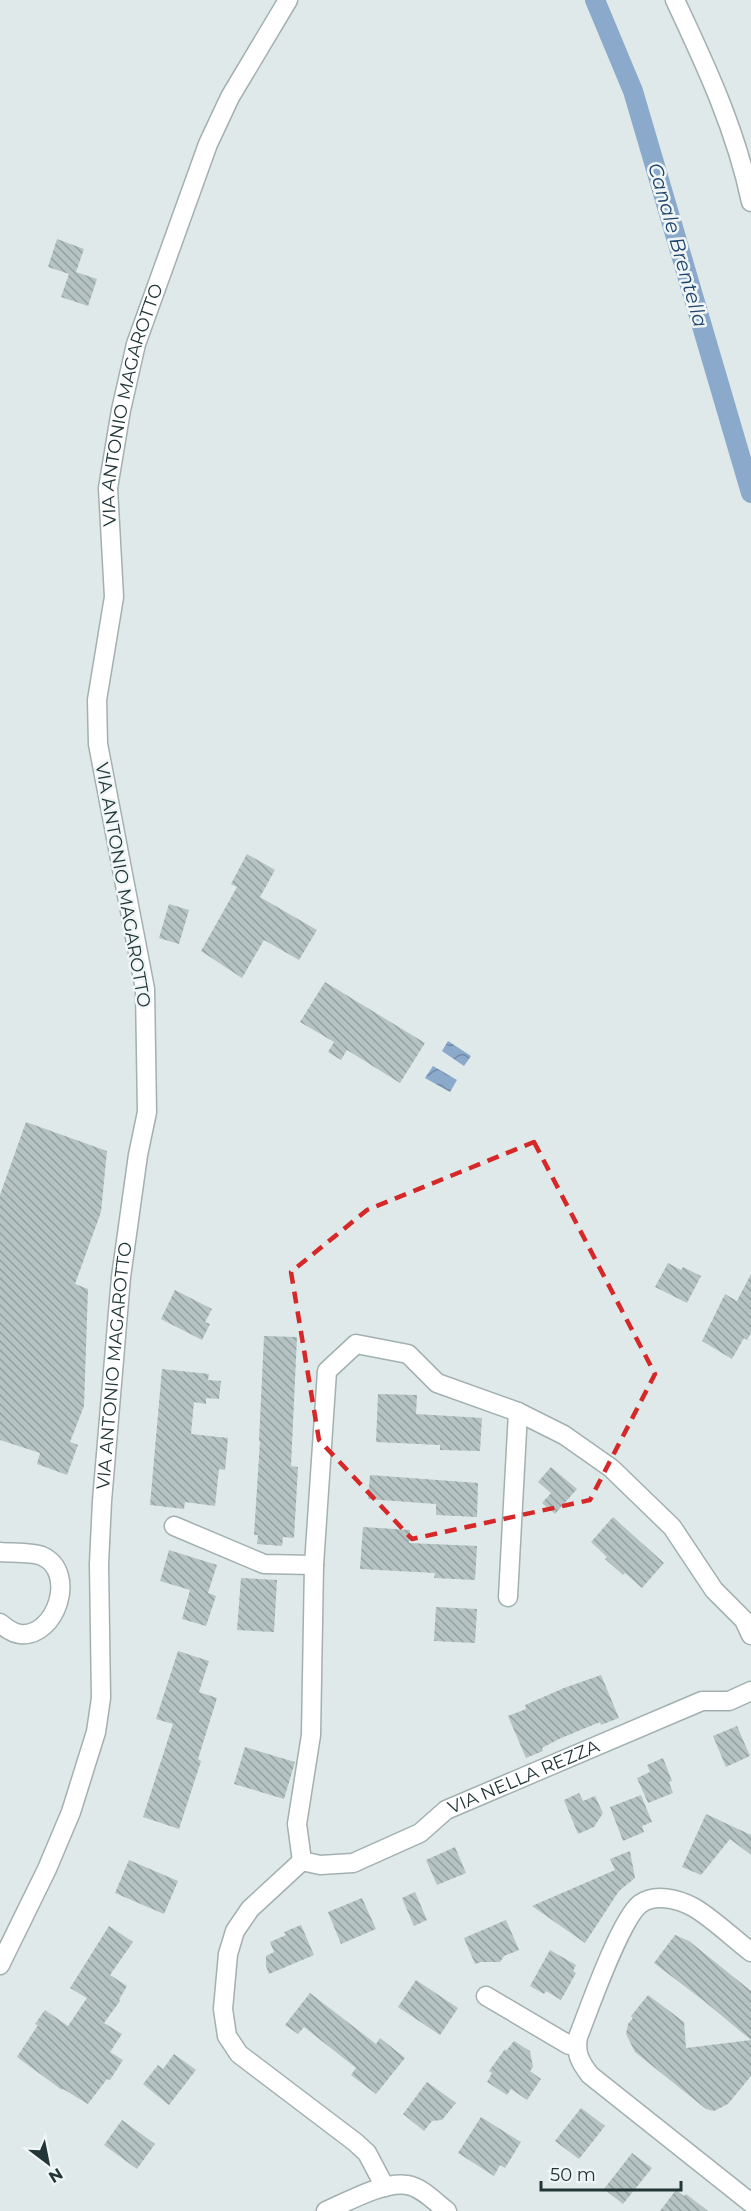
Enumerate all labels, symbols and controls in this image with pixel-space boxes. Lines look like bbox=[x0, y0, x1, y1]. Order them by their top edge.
water label: Canale Brentella bbox=[643, 160, 713, 330]
street label: VIA ANTONIO MAGAROTTO bbox=[97, 280, 168, 527]
street label: VIA ANTONIO MAGAROTTO bbox=[91, 761, 155, 1009]
street label: VIA ANTONIO MAGAROTTO bbox=[92, 1240, 137, 1490]
street label: VIA NELLA REZZA bbox=[445, 1735, 603, 1819]
north arrow bbox=[18, 2133, 78, 2193]
scale bar bbox=[541, 2154, 680, 2192]
text: N bbox=[45, 2164, 66, 2187]
text: 50 m bbox=[550, 2164, 596, 2186]

